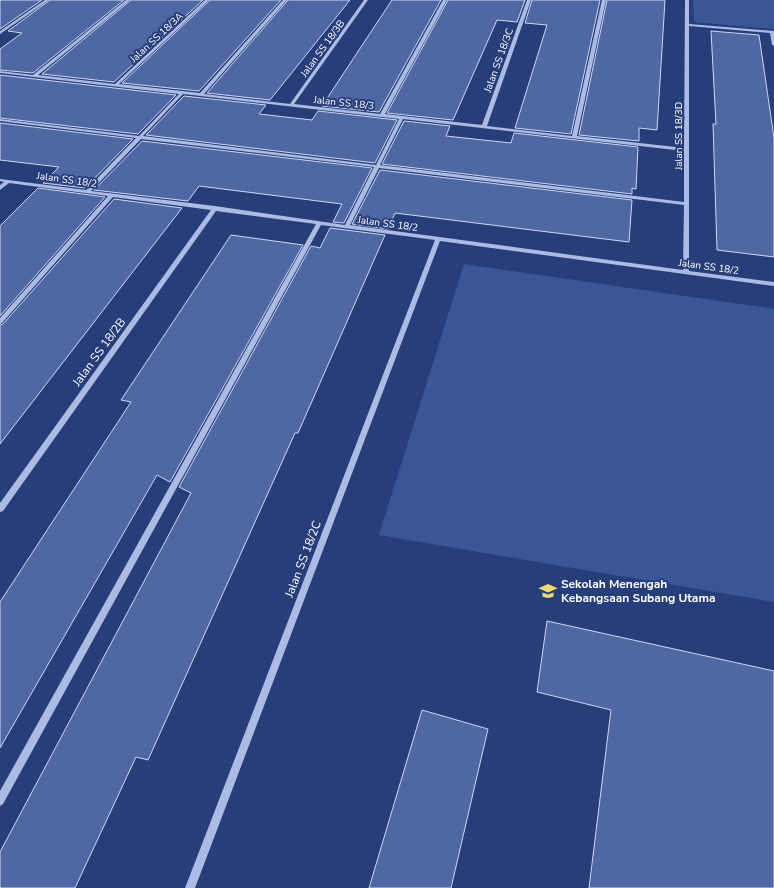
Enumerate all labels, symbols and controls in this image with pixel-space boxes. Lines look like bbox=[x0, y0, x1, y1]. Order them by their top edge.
street label: Jalan SS 18/3A bbox=[126, 9, 187, 67]
street label: Jalan SS 18/3B bbox=[297, 17, 348, 81]
street label: Jalan SS 18/3C bbox=[480, 26, 517, 95]
street label: Jalan SS 18/3 bbox=[312, 93, 375, 113]
street label: Jalan SS 18/3D bbox=[672, 102, 686, 171]
street label: Jalan SS 18/2 bbox=[35, 169, 98, 191]
street label: Jalan SS 18/2 bbox=[356, 213, 419, 235]
street label: Jalan SS 18/2 bbox=[677, 256, 740, 278]
street label: Jalan SS 18/2B bbox=[68, 315, 129, 390]
street label: Jalan SS 18/2C bbox=[281, 518, 325, 601]
place label: Sekolah Menengah Kebangsaan Subang Utama bbox=[561, 576, 716, 606]
school or university icon: Sekolah Menengah Kebangsaan Subang Utama bbox=[538, 581, 558, 601]

